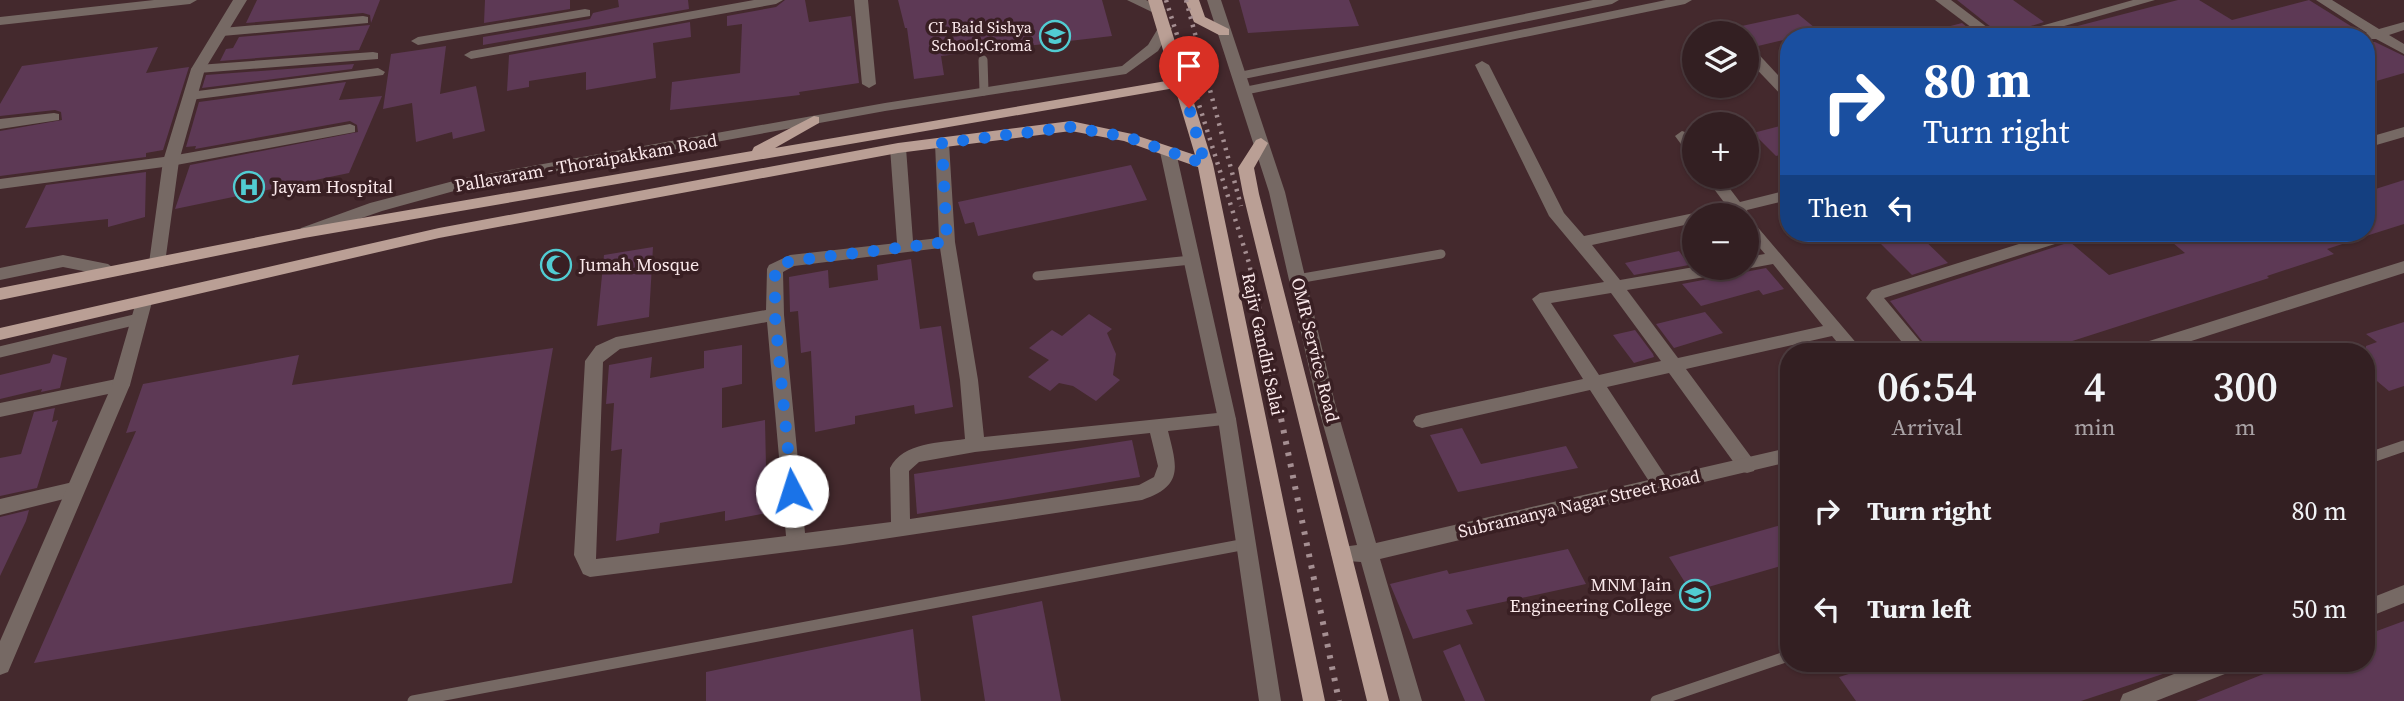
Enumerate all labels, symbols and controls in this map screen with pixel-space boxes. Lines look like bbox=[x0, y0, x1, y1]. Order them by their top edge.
place label: CL Baid Sishya School;Cromā bbox=[928, 16, 1033, 56]
school or university icon: CL Baid Sishya School;Cromā bbox=[1038, 19, 1072, 53]
map controls bbox=[1682, 21, 1759, 280]
button: layers bbox=[1682, 21, 1759, 98]
pin bbox=[1159, 36, 1219, 108]
text: 80 m bbox=[1923, 46, 2031, 113]
icon: arrive bbox=[1170, 47, 1208, 85]
icon: right bbox=[1808, 56, 1899, 147]
text: Turn right bbox=[1923, 110, 2069, 154]
button: + bbox=[1682, 112, 1759, 189]
street label: Pallavaram - Thoraipakkam Road bbox=[453, 127, 719, 198]
hospital icon: Jayam Hospital bbox=[232, 170, 266, 204]
place label: Jayam Hospital bbox=[271, 174, 393, 199]
icon: left bbox=[1882, 189, 1920, 227]
text: Then bbox=[1808, 190, 1868, 226]
button: − bbox=[1682, 203, 1759, 280]
mosque icon: Jumah Mosque bbox=[539, 248, 573, 282]
place label: Jumah Mosque bbox=[578, 252, 699, 277]
street label: Rajiv Gandhi Salai bbox=[1236, 270, 1291, 417]
street label: OMR Service Road bbox=[1285, 275, 1346, 425]
text: 06:54 bbox=[1877, 357, 1977, 415]
text: 4 bbox=[2084, 357, 2106, 415]
text: 300 bbox=[2212, 357, 2278, 415]
text: Arrival bbox=[1891, 411, 1963, 443]
text: min bbox=[2074, 411, 2115, 443]
text: m bbox=[2235, 411, 2256, 443]
position arrow bbox=[755, 454, 829, 528]
street label: Subramanya Nagar Street Road bbox=[1455, 463, 1702, 544]
icon: right bbox=[1808, 492, 1846, 530]
text: Turn right bbox=[1867, 493, 1991, 529]
text: 80 m bbox=[2292, 493, 2347, 529]
place label: MNM Jain Engineering College bbox=[1510, 572, 1672, 618]
school or university icon: MNM Jain Engineering College bbox=[1678, 578, 1712, 612]
icon: left bbox=[1808, 590, 1846, 628]
text: Turn left bbox=[1867, 591, 1971, 627]
text: 50 m bbox=[2292, 591, 2347, 627]

